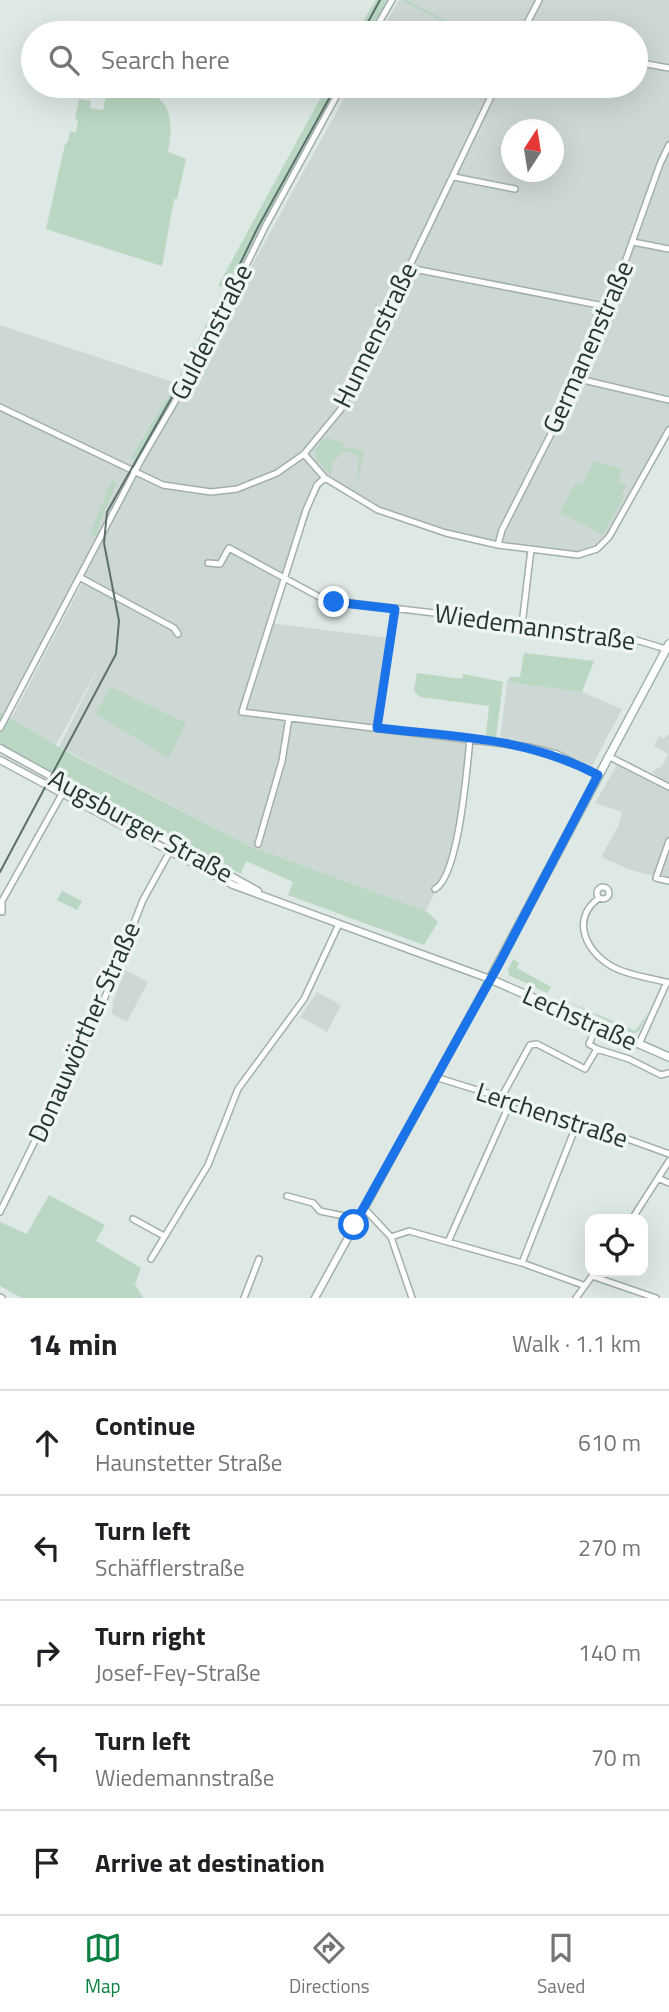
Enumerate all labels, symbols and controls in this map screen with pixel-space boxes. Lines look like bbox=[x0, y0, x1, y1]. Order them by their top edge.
search box bbox=[21, 21, 648, 98]
text: Search here bbox=[101, 40, 230, 79]
icon: search bbox=[45, 41, 83, 79]
north arrow bbox=[501, 119, 564, 182]
street label: Germanenstraße bbox=[532, 254, 643, 439]
street label: Hunnenstraße bbox=[322, 255, 427, 414]
street label: Guldenstraße bbox=[160, 257, 262, 407]
route end bbox=[318, 586, 349, 617]
street label: Wiedemannstraße bbox=[432, 593, 638, 660]
street label: Augsburger Straße bbox=[42, 759, 240, 892]
street label: Donauwörther Straße bbox=[17, 915, 150, 1148]
street label: Lechstraße bbox=[517, 975, 644, 1060]
street label: Lerchenstraße bbox=[471, 1072, 633, 1157]
route start bbox=[338, 1209, 369, 1240]
map controls bbox=[585, 1214, 648, 1277]
button: locate bbox=[585, 1214, 648, 1277]
text: 14 min bbox=[28, 1321, 118, 1367]
text: Walk · 1.1 km bbox=[512, 1326, 641, 1361]
text: Continue bbox=[95, 1406, 195, 1445]
icon: ahead bbox=[28, 1424, 66, 1462]
text: 610 m bbox=[578, 1425, 641, 1460]
text: Haunstetter Straße bbox=[95, 1445, 282, 1480]
text: Turn left bbox=[95, 1511, 190, 1550]
icon: left bbox=[28, 1529, 66, 1567]
text: 270 m bbox=[578, 1530, 641, 1565]
text: Schäfflerstraße bbox=[95, 1550, 245, 1585]
text: Turn right bbox=[95, 1616, 206, 1655]
icon: right bbox=[28, 1634, 66, 1672]
text: 140 m bbox=[578, 1635, 641, 1670]
text: Josef-Fey-Straße bbox=[95, 1655, 261, 1690]
text: Turn left bbox=[95, 1721, 190, 1760]
icon: left bbox=[28, 1739, 66, 1777]
text: 70 m bbox=[591, 1740, 641, 1775]
text: Wiedemannstraße bbox=[95, 1760, 274, 1795]
text: Arrive at destination bbox=[95, 1843, 325, 1882]
icon: arrive bbox=[28, 1844, 66, 1882]
tab: Map bbox=[84, 1929, 122, 2000]
tab: Directions bbox=[289, 1929, 370, 2000]
tab: Saved bbox=[537, 1929, 585, 2000]

